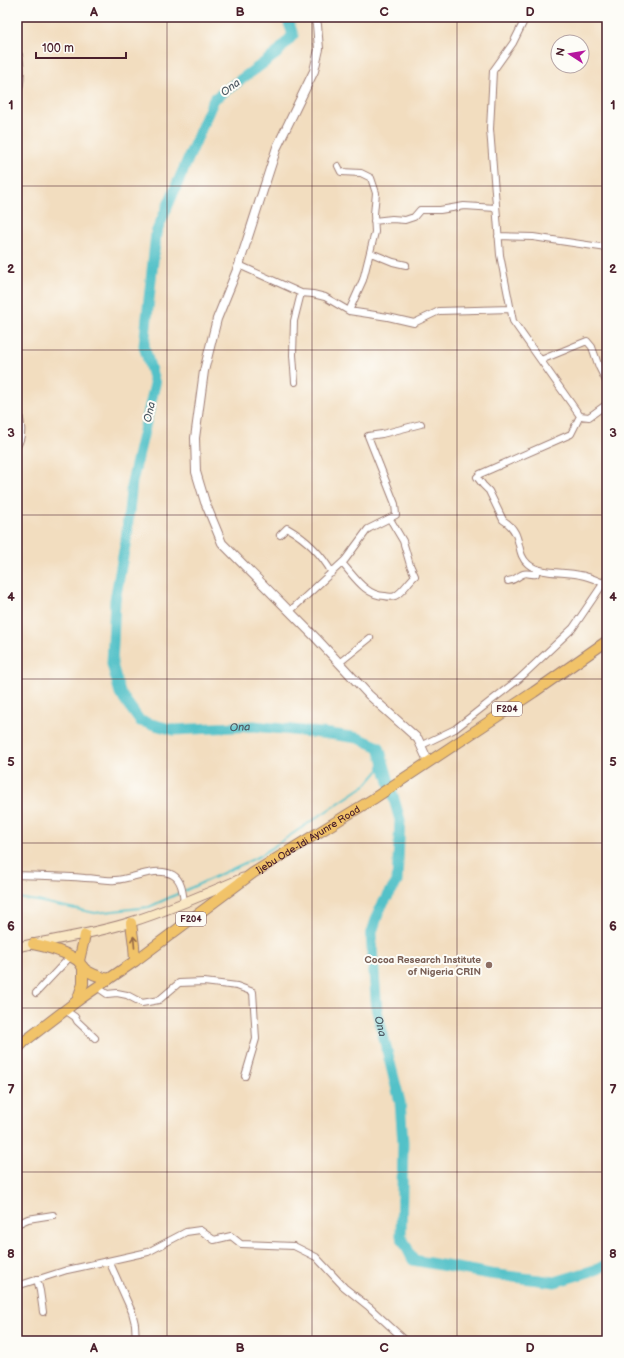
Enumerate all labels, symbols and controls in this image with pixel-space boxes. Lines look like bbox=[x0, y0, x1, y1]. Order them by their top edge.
text: A bbox=[89, 4, 98, 20]
text: B bbox=[235, 4, 245, 20]
text: C bbox=[379, 4, 389, 20]
text: D bbox=[525, 4, 535, 20]
scale bar bbox=[36, 34, 126, 60]
north arrow bbox=[550, 34, 590, 74]
text: 100 m bbox=[42, 41, 74, 56]
text: N bbox=[553, 47, 568, 57]
water label: Ona bbox=[218, 76, 243, 99]
text: 1 bbox=[8, 97, 14, 113]
text: 1 bbox=[610, 97, 616, 113]
text: 2 bbox=[7, 261, 15, 277]
text: 2 bbox=[609, 261, 617, 277]
water label: Ona bbox=[141, 400, 158, 424]
text: 3 bbox=[7, 425, 15, 441]
text: 3 bbox=[609, 425, 617, 441]
text: 4 bbox=[7, 589, 15, 605]
text: 4 bbox=[609, 589, 617, 605]
road number: F204 bbox=[492, 702, 522, 716]
water label: Ona bbox=[229, 720, 251, 734]
text: 5 bbox=[7, 754, 15, 770]
text: 5 bbox=[609, 754, 617, 770]
street label: Ijebu Ode-Idi Ayunre Road bbox=[254, 803, 363, 877]
road number: F204 bbox=[176, 912, 206, 926]
text: 6 bbox=[7, 918, 15, 934]
text: 6 bbox=[609, 918, 617, 934]
one-way arrow bbox=[130, 936, 137, 949]
place label: Cocoa Research Institute of Nigeria CRIN bbox=[365, 954, 481, 978]
marker: Cocoa Research Institute of Nigeria CRIN bbox=[484, 960, 494, 970]
water label: Ona bbox=[371, 1014, 389, 1038]
text: 7 bbox=[7, 1082, 15, 1098]
text: 7 bbox=[609, 1082, 617, 1098]
text: 8 bbox=[7, 1246, 15, 1262]
text: 8 bbox=[609, 1246, 617, 1262]
text: A bbox=[89, 1340, 98, 1356]
text: B bbox=[235, 1340, 245, 1356]
text: C bbox=[379, 1340, 389, 1356]
text: D bbox=[525, 1340, 535, 1356]

